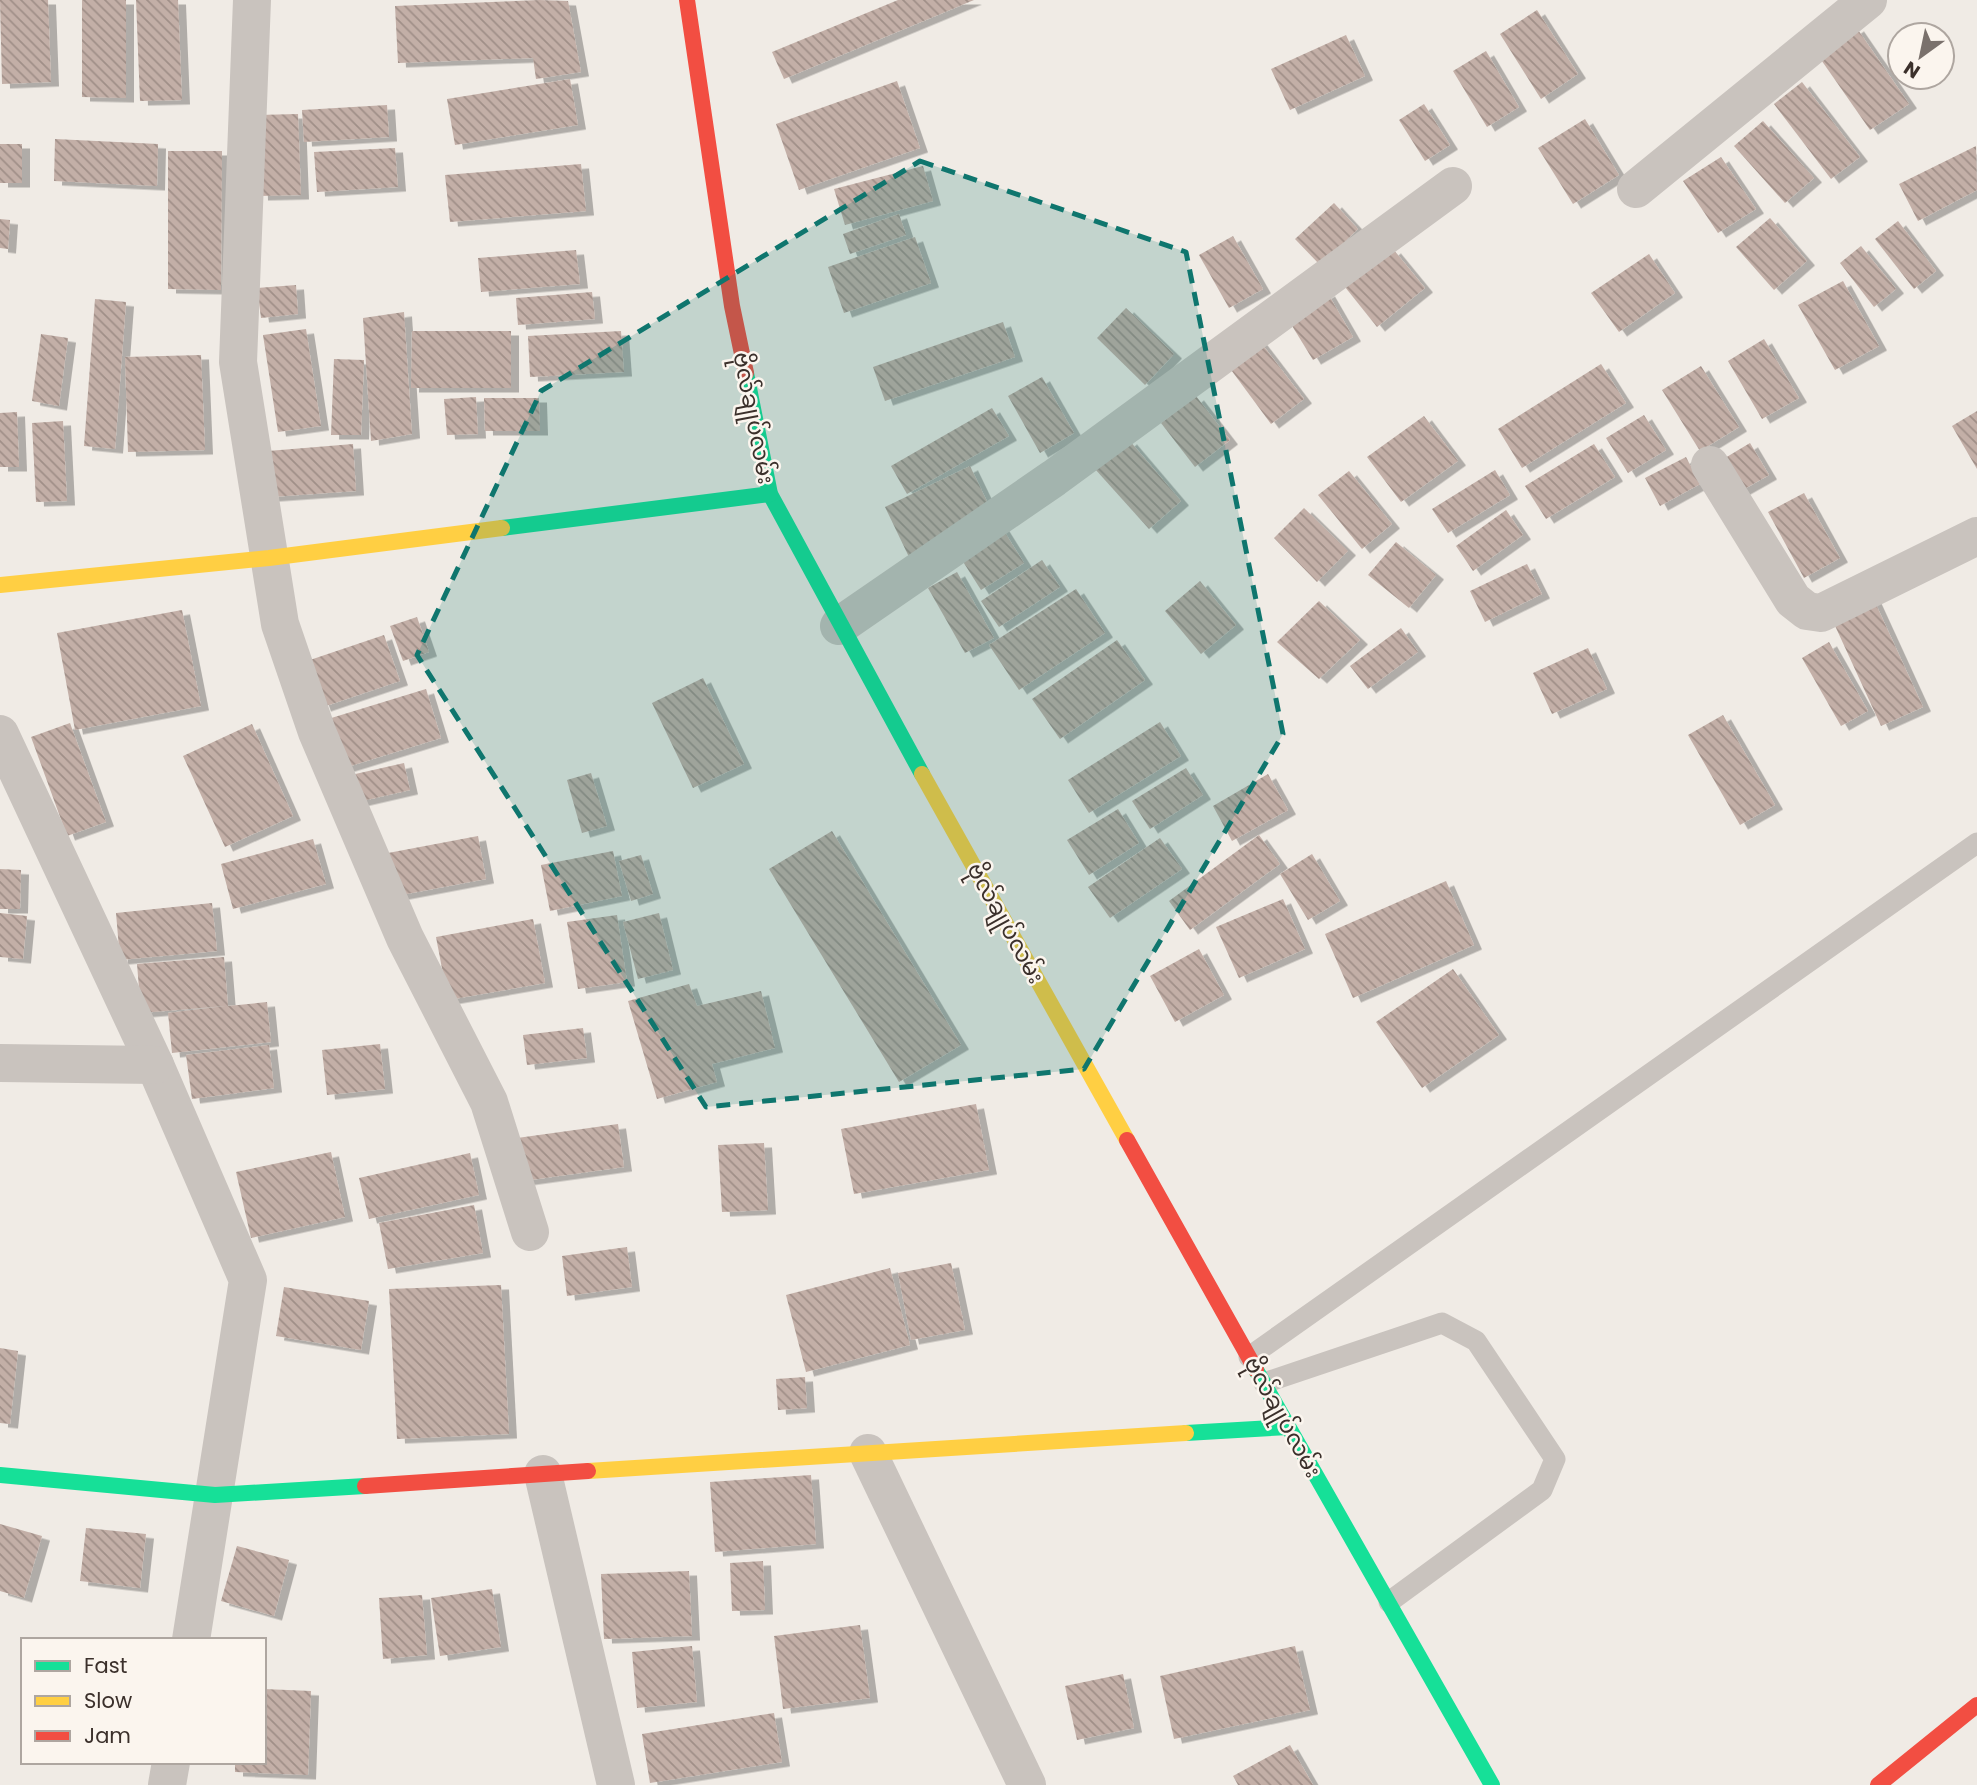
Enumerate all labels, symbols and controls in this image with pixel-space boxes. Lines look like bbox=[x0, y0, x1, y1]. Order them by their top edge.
north arrow bbox=[1886, 21, 1956, 91]
text: N bbox=[1899, 55, 1925, 85]
street label: ဗိုလ်ချုပ်လမ်း bbox=[723, 349, 782, 487]
street label: ဗိုလ်ချုပ်လမ်း bbox=[957, 857, 1052, 991]
street label: ဗိုလ်ချုပ်လမ်း bbox=[1234, 1351, 1329, 1485]
legend bbox=[21, 1638, 266, 1764]
text: Fast bbox=[84, 1651, 127, 1680]
text: Slow bbox=[84, 1686, 132, 1715]
text: Jam bbox=[84, 1721, 131, 1750]

